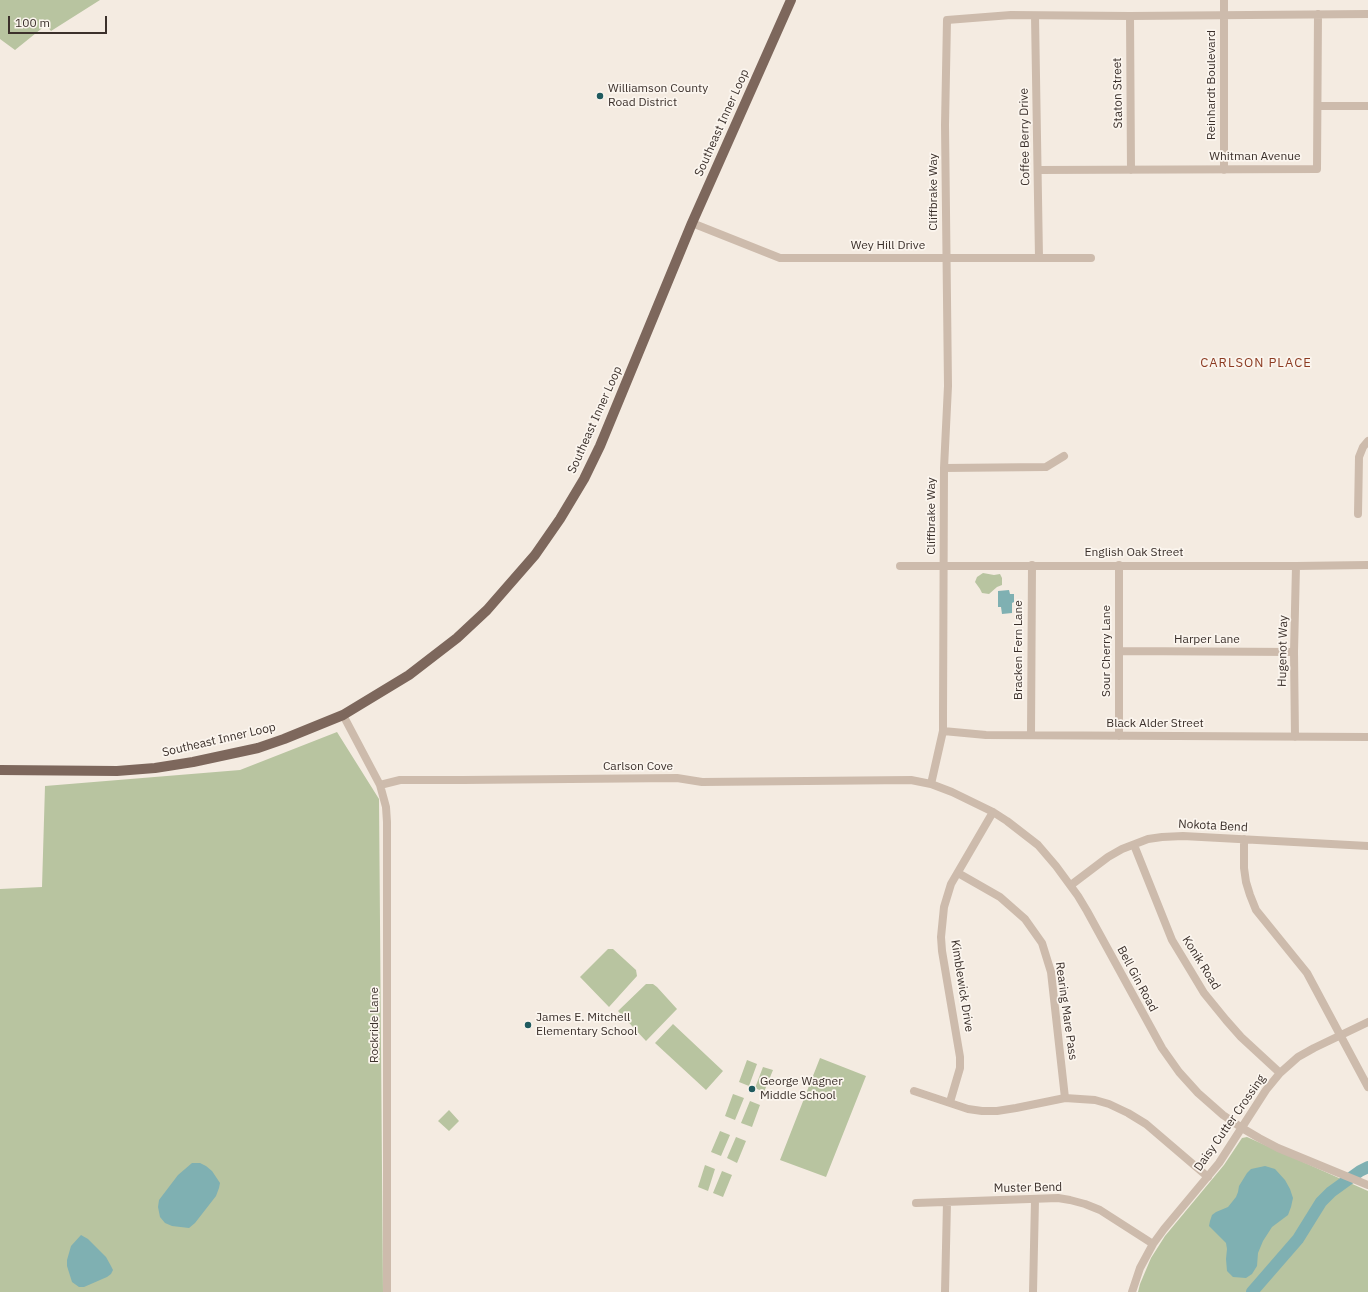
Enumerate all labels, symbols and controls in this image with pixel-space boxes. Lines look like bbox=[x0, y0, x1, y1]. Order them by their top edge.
scale bar bbox=[10, 8, 109, 34]
text: 100 m bbox=[15, 15, 50, 30]
street label: Reinhardt Boulevard bbox=[1205, 30, 1219, 140]
street label: Staton Street bbox=[1110, 57, 1126, 129]
street label: Southeast Inner Loop bbox=[692, 67, 752, 179]
place label: Williamson County Road District bbox=[608, 82, 708, 110]
street label: Coffee Berry Drive bbox=[1017, 88, 1033, 186]
marker: Williamson County Road District bbox=[595, 91, 605, 101]
street label: Whitman Avenue bbox=[1209, 150, 1301, 164]
street label: Cliffbrake Way bbox=[927, 153, 941, 231]
street label: Wey Hill Drive bbox=[851, 239, 925, 253]
district label: CARLSON PLACE bbox=[1200, 355, 1312, 371]
street label: Southeast Inner Loop bbox=[565, 364, 625, 476]
street label: Cliffbrake Way bbox=[925, 477, 939, 555]
street label: English Oak Street bbox=[1085, 546, 1183, 560]
street label: Bracken Fern Lane bbox=[1012, 600, 1026, 700]
street label: Sour Cherry Lane bbox=[1100, 605, 1114, 697]
street label: Hugenot Way bbox=[1275, 615, 1291, 687]
street label: Harper Lane bbox=[1174, 633, 1240, 647]
street label: Black Alder Street bbox=[1106, 717, 1204, 731]
street label: Southeast Inner Loop bbox=[161, 720, 277, 760]
street label: Carlson Cove bbox=[603, 760, 673, 774]
street label: Nokota Bend bbox=[1178, 817, 1248, 835]
street label: Konik Road bbox=[1179, 933, 1223, 993]
street label: Kimblewick Drive bbox=[948, 939, 976, 1033]
street label: Bell Gin Road bbox=[1114, 944, 1160, 1014]
street label: Rearing Mare Pass bbox=[1052, 961, 1080, 1061]
street label: Rockride Lane bbox=[368, 987, 382, 1063]
place label: James E. Mitchell Elementary School bbox=[536, 1011, 637, 1039]
marker: James E. Mitchell Elementary School bbox=[523, 1020, 533, 1030]
street label: Daisy Cutter Crossing bbox=[1191, 1072, 1269, 1174]
place label: George Wagner Middle School bbox=[760, 1075, 843, 1103]
marker: George Wagner Middle School bbox=[747, 1084, 757, 1094]
street label: Muster Bend bbox=[994, 1180, 1062, 1196]

